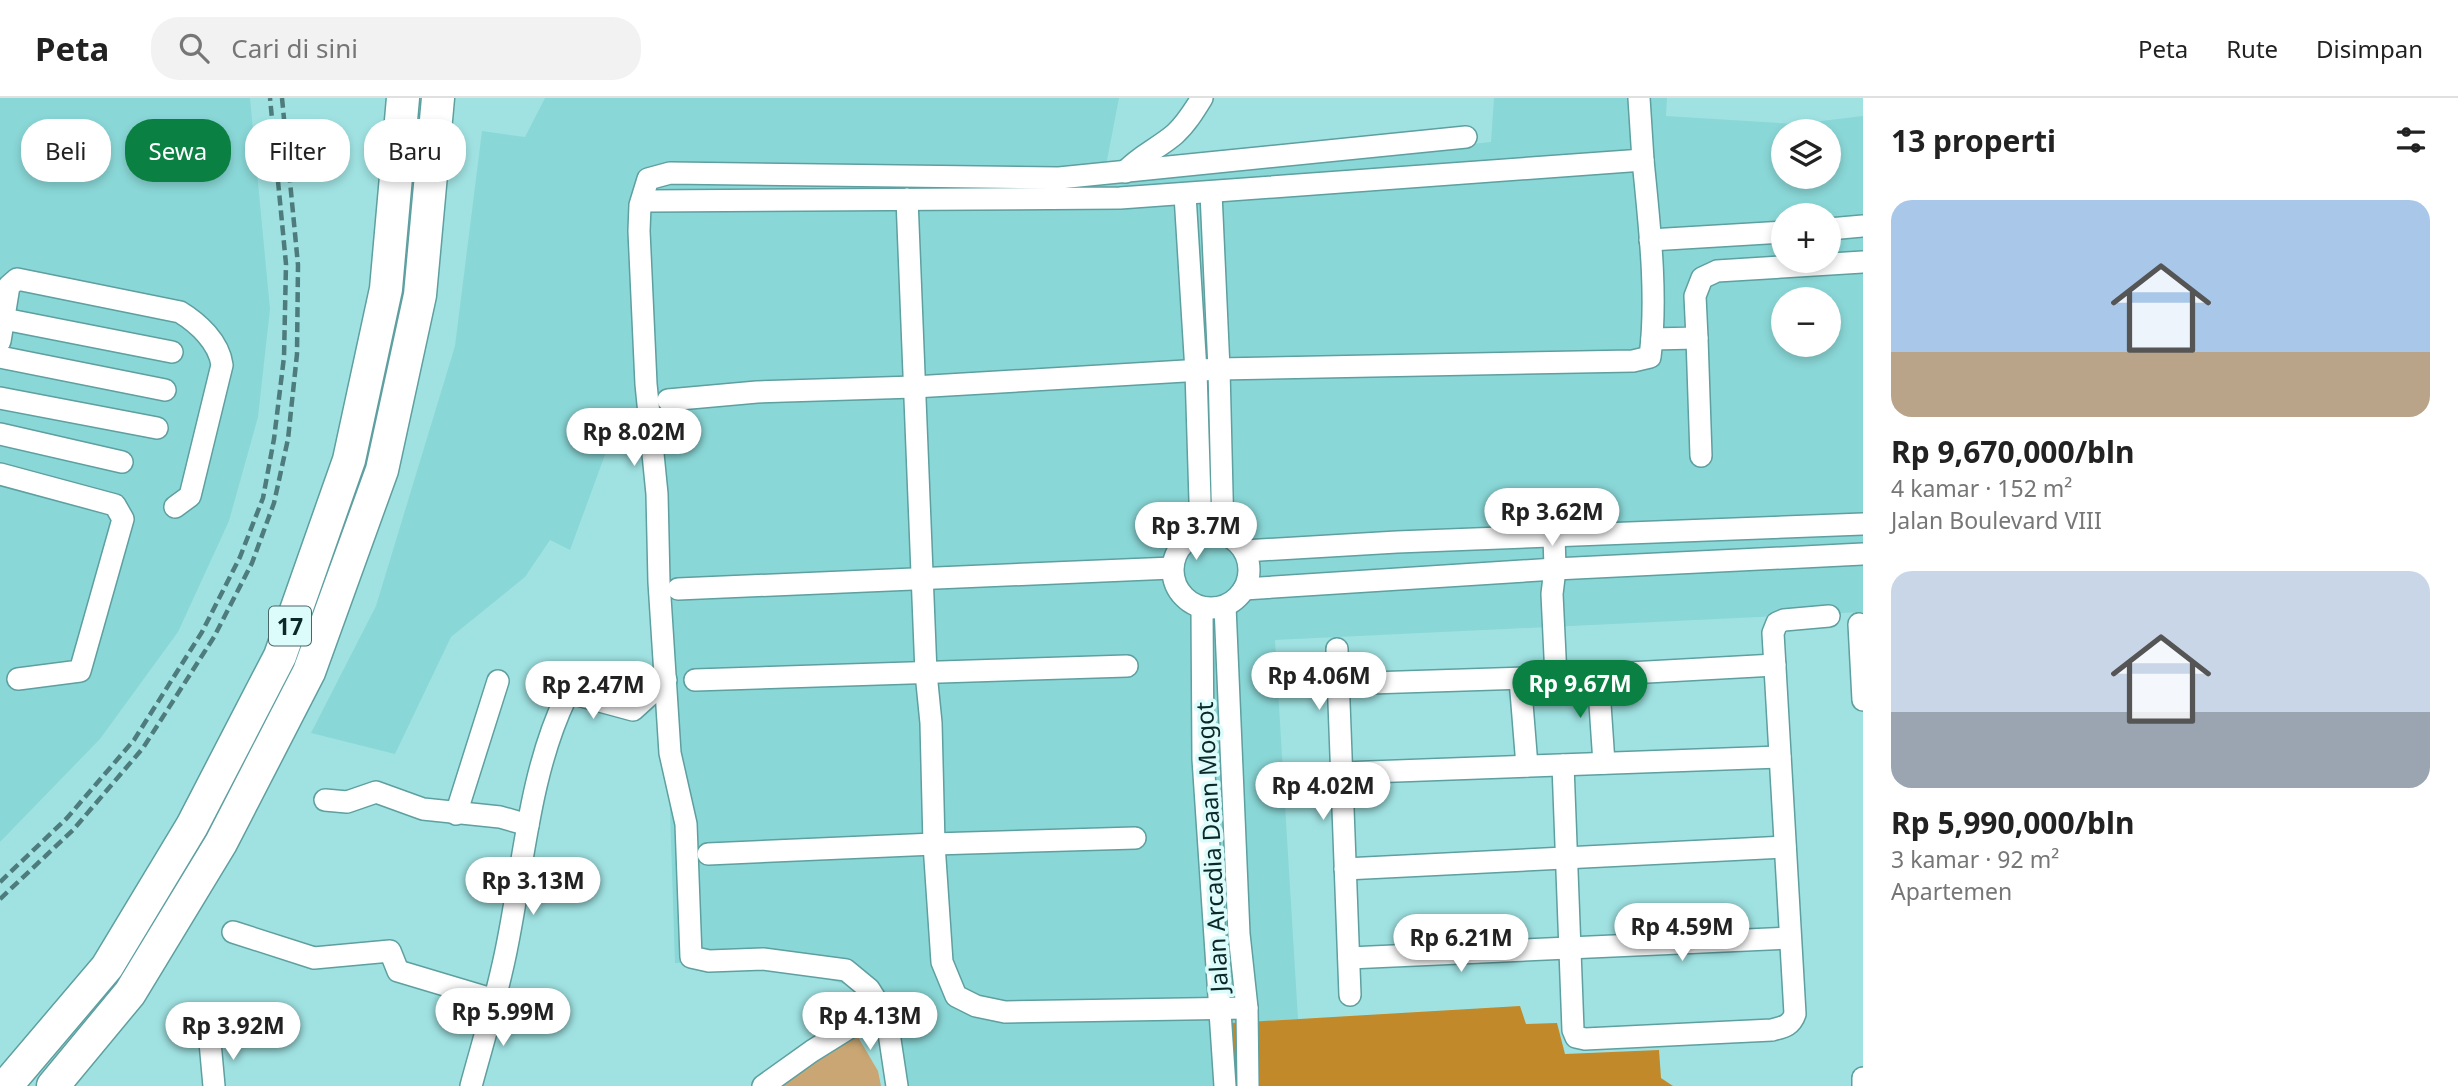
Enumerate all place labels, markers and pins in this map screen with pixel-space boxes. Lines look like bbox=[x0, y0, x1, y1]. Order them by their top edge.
pin: Rp 8.02M bbox=[562, 408, 706, 468]
pin: Rp 3.62M bbox=[1480, 489, 1624, 548]
pin: Rp 3.7M bbox=[1131, 503, 1261, 562]
pin: Rp 4.06M bbox=[1247, 652, 1391, 712]
pin: Rp 9.67M bbox=[1508, 660, 1652, 720]
pin: Rp 2.47M bbox=[521, 662, 665, 721]
pin: Rp 4.02M bbox=[1251, 762, 1395, 822]
pin: Rp 3.13M bbox=[461, 858, 605, 917]
pin: Rp 4.59M bbox=[1610, 904, 1754, 963]
pin: Rp 6.21M bbox=[1389, 914, 1533, 974]
pin: Rp 5.99M bbox=[431, 988, 575, 1048]
pin: Rp 4.13M bbox=[798, 992, 942, 1052]
pin: Rp 3.92M bbox=[161, 1002, 305, 1062]

